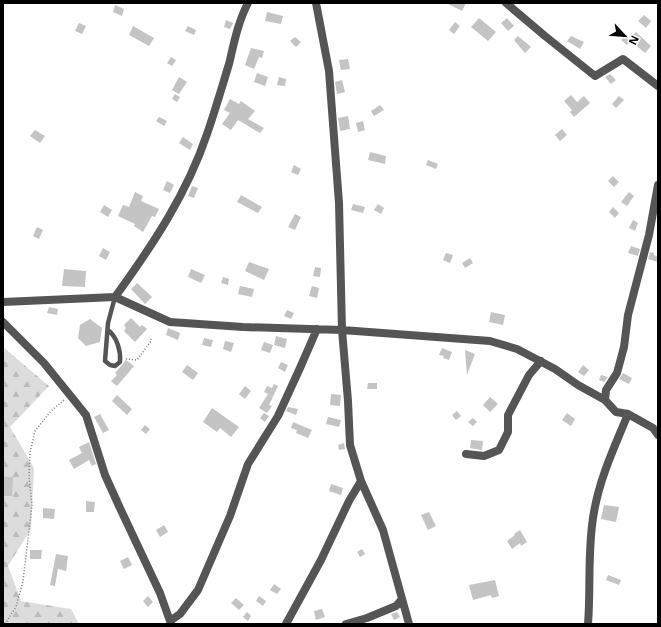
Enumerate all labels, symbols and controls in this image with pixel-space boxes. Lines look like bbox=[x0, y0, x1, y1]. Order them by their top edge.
north arrow bbox=[605, 16, 645, 56]
text: N bbox=[626, 33, 643, 48]

